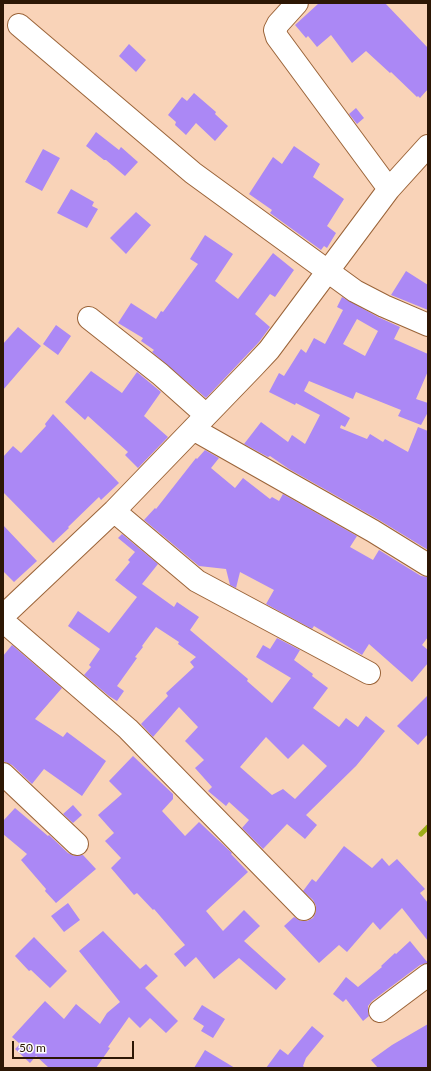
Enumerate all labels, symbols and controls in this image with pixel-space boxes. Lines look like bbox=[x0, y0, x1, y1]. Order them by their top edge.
scale bar bbox=[14, 1033, 136, 1059]
text: 50 m bbox=[19, 1040, 46, 1055]

